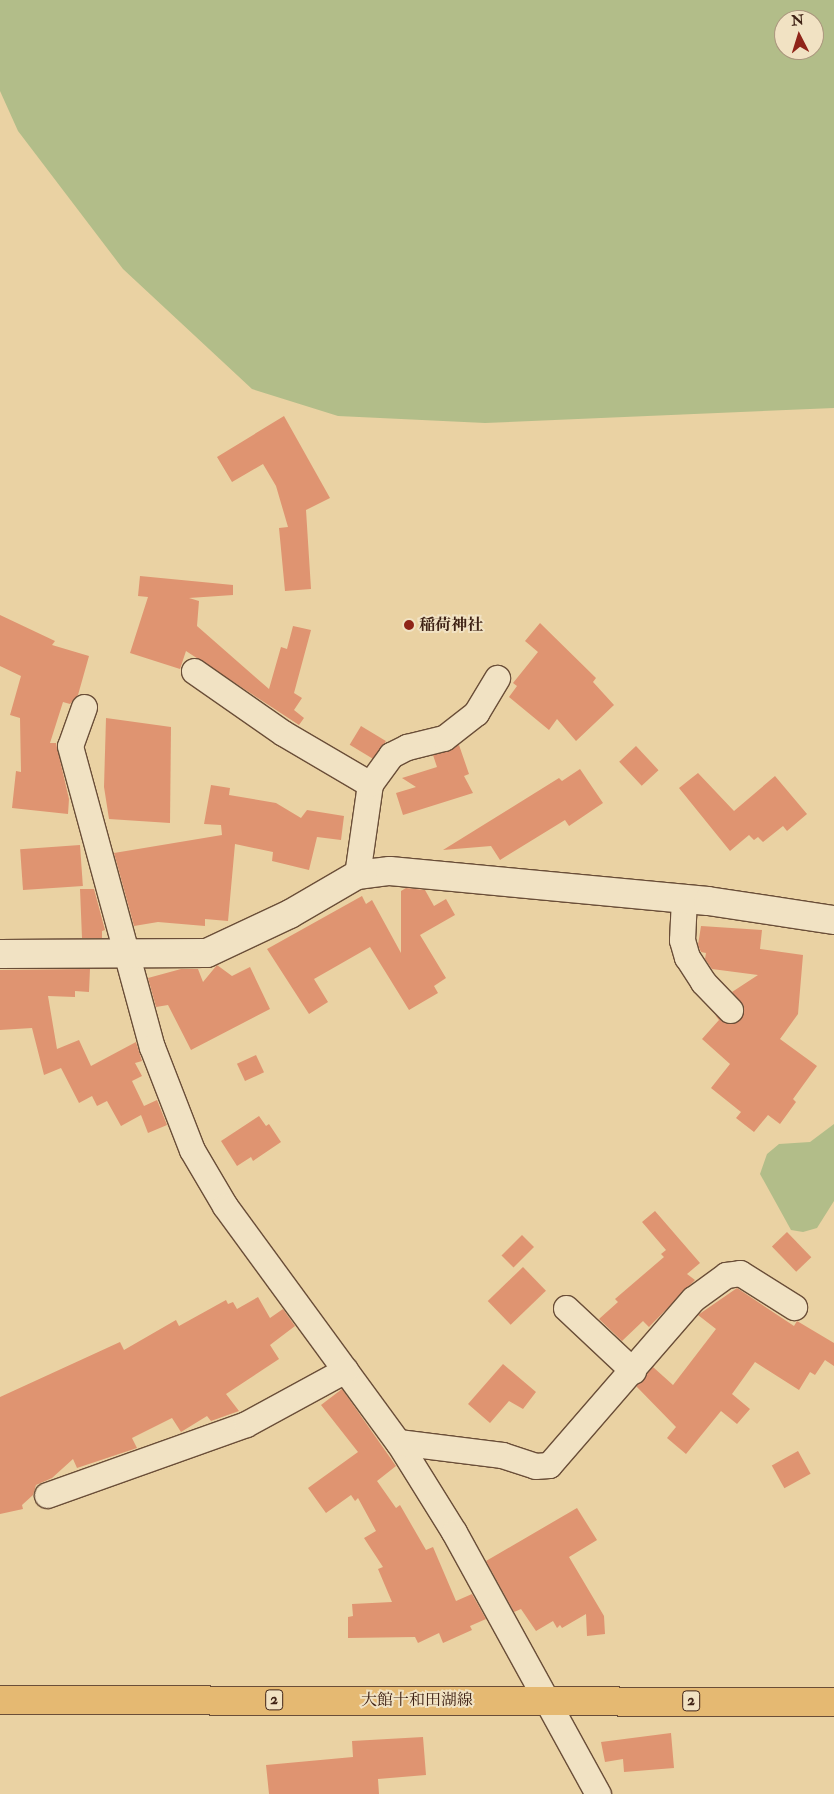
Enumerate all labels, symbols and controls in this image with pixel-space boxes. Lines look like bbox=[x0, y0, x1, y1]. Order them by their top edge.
north arrow bbox=[774, 10, 824, 60]
text: N bbox=[791, 12, 805, 30]
place label: 稲荷神社 bbox=[419, 615, 483, 635]
marker: 稲荷神社 bbox=[403, 619, 415, 631]
road number: 2 bbox=[264, 1688, 284, 1712]
road number: 2 bbox=[681, 1688, 701, 1714]
street label: 大館十和田湖線 bbox=[361, 1690, 473, 1710]

